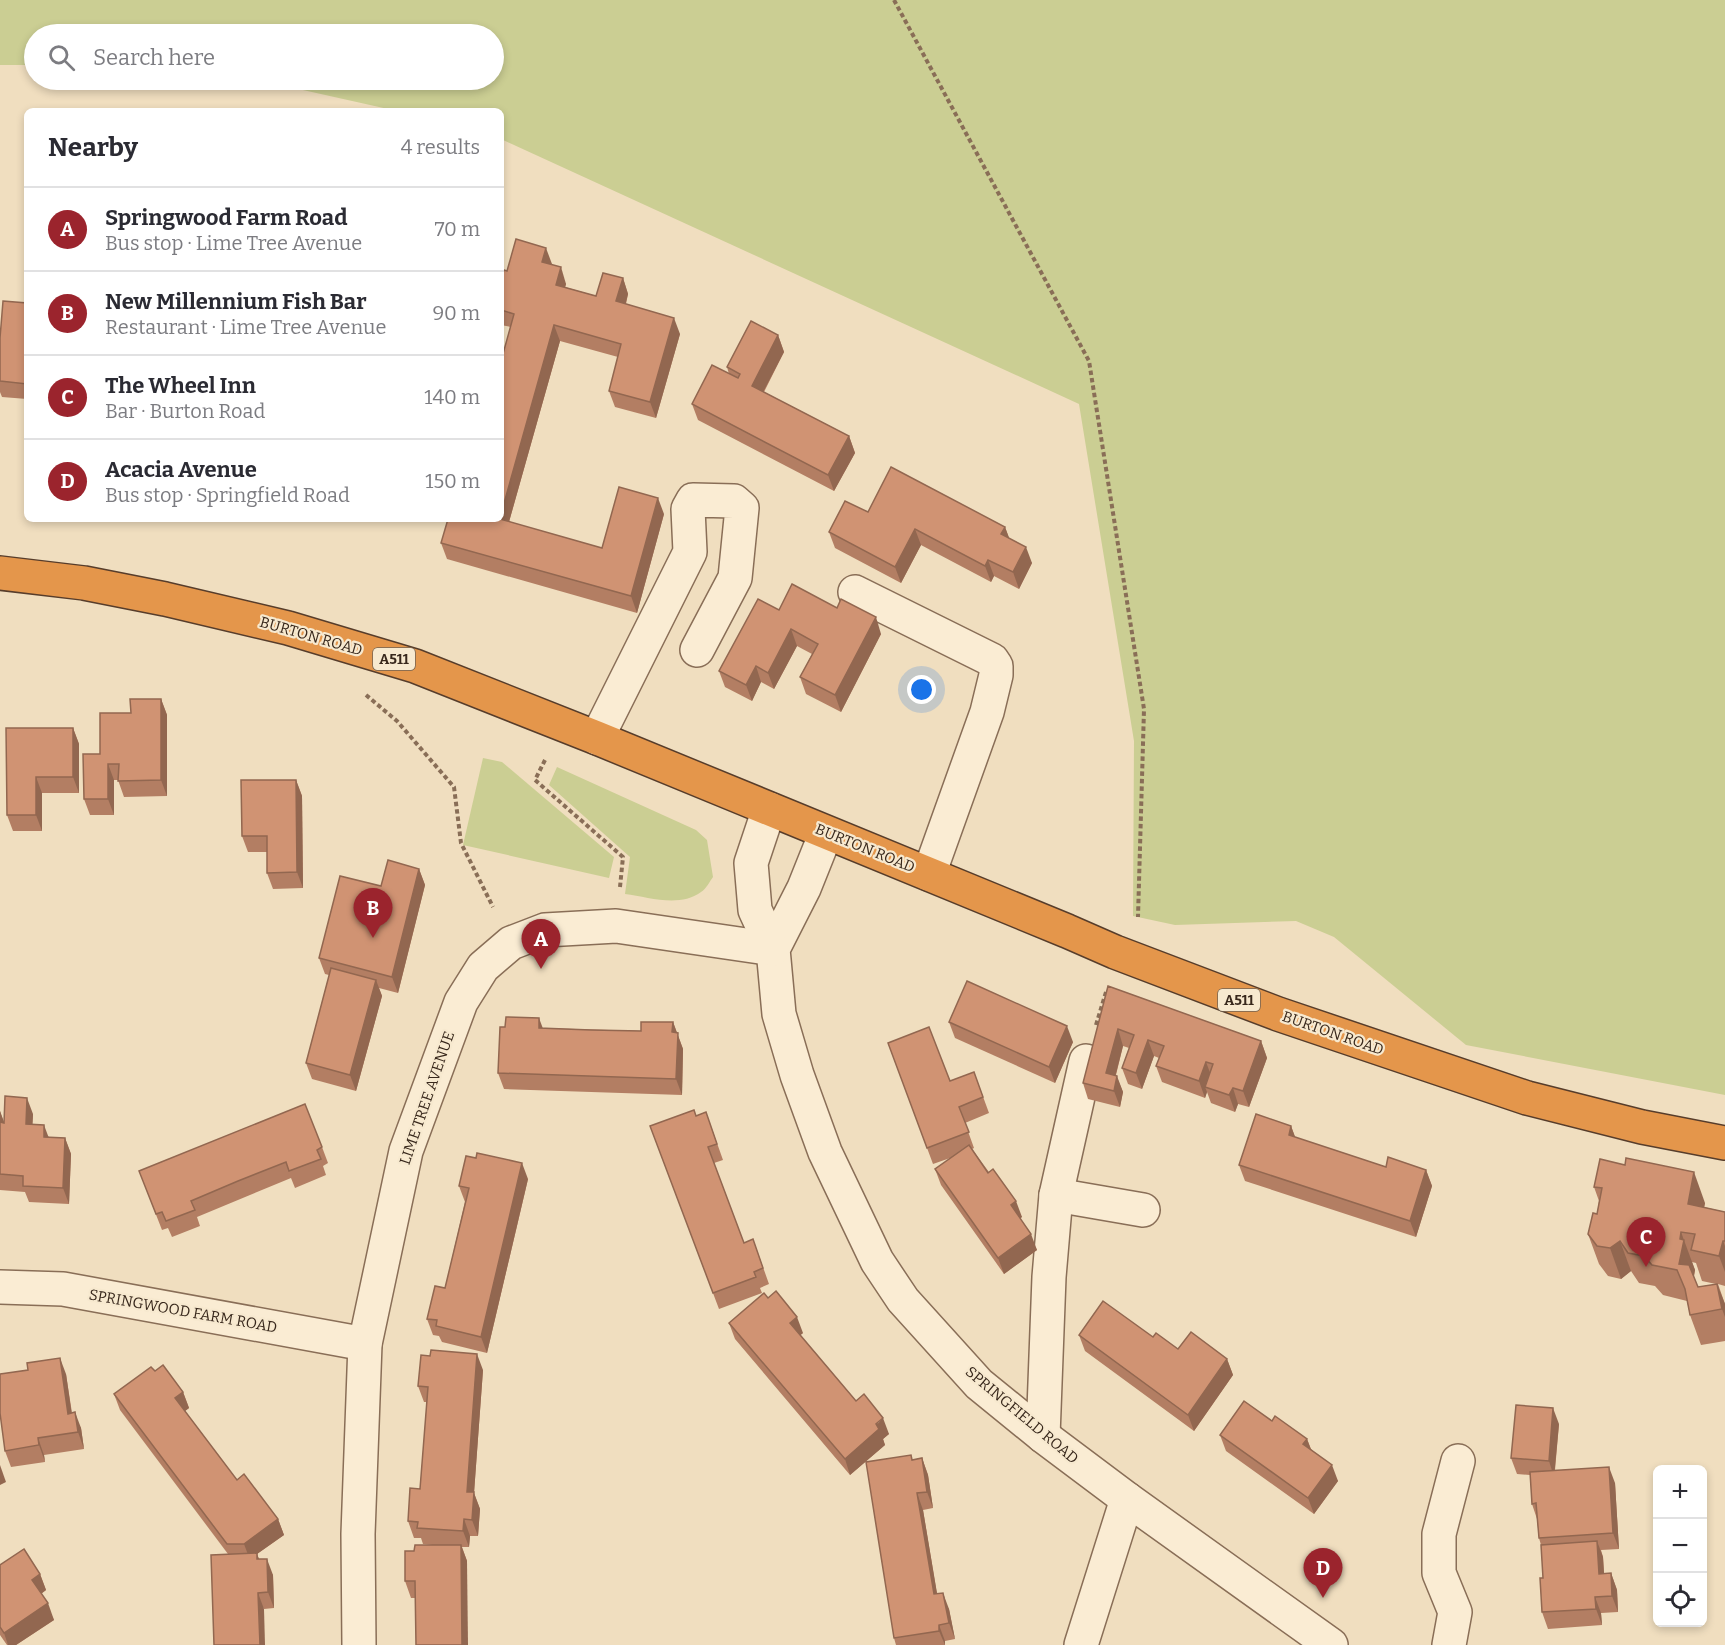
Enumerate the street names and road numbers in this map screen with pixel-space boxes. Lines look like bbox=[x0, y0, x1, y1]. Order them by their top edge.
street label: BURTON ROAD bbox=[258, 613, 364, 659]
road number: A511 bbox=[373, 648, 415, 670]
street label: BURTON ROAD bbox=[812, 820, 918, 876]
road number: A511 bbox=[1218, 989, 1260, 1011]
street label: BURTON ROAD bbox=[1280, 1007, 1386, 1059]
street label: LIME TREE AVENUE bbox=[396, 1029, 458, 1167]
street label: SPRINGWOOD FARM ROAD bbox=[87, 1286, 279, 1336]
street label: SPRINGFIELD ROAD bbox=[962, 1363, 1082, 1467]

